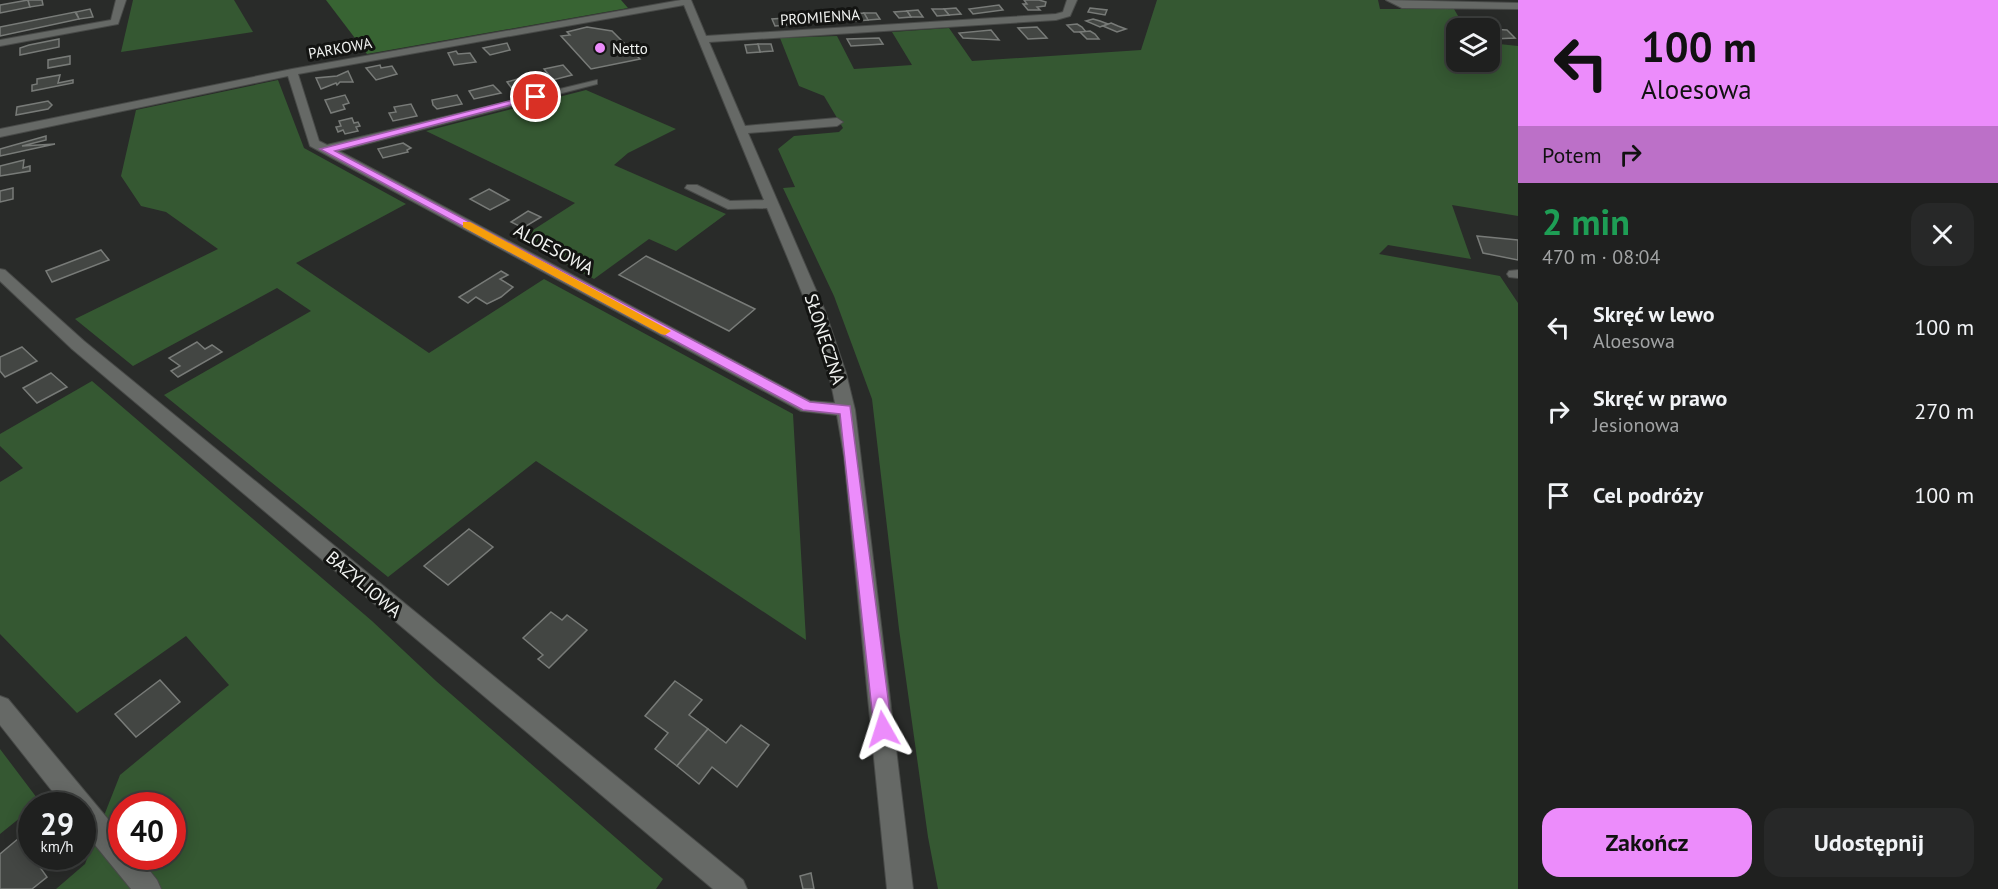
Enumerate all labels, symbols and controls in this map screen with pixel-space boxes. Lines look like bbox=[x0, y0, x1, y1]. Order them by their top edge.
street label: PROMIENNA bbox=[779, 5, 861, 29]
map controls bbox=[1446, 18, 1500, 72]
button: layers bbox=[1446, 18, 1500, 72]
text: 100 m bbox=[1641, 19, 1757, 74]
icon: left bbox=[1542, 24, 1620, 102]
street label: PARKOWA bbox=[307, 33, 374, 63]
place label: Netto bbox=[612, 39, 648, 58]
marker: Netto bbox=[593, 41, 607, 55]
pin bbox=[510, 71, 561, 122]
text: Aloesowa bbox=[1641, 72, 1752, 106]
icon: arrive bbox=[519, 80, 552, 113]
icon: right bbox=[1614, 138, 1647, 171]
text: Potem bbox=[1542, 141, 1602, 169]
text: 2 min bbox=[1542, 198, 1630, 245]
button: close bbox=[1911, 203, 1974, 266]
street label: ALOESOWA bbox=[510, 218, 598, 280]
text: 470 m · 08:04 bbox=[1542, 244, 1660, 270]
street label: SŁONECZNA bbox=[800, 291, 851, 388]
text: Skręć w lewo bbox=[1593, 300, 1714, 328]
icon: left bbox=[1542, 311, 1575, 344]
text: 100 m bbox=[1914, 313, 1974, 341]
text: Aloesowa bbox=[1593, 328, 1675, 354]
text: Skręć w prawo bbox=[1593, 384, 1727, 412]
icon: right bbox=[1542, 395, 1575, 428]
text: 270 m bbox=[1914, 397, 1974, 425]
text: Jesionowa bbox=[1593, 412, 1680, 438]
icon: arrive bbox=[1542, 479, 1575, 512]
text: Cel podróży bbox=[1593, 481, 1703, 509]
text: 100 m bbox=[1914, 481, 1974, 509]
street label: BAZYLIOWA bbox=[322, 546, 407, 623]
position arrow bbox=[851, 697, 915, 761]
speed limit sign: 40 bbox=[108, 792, 186, 870]
text: 29 bbox=[40, 804, 74, 843]
button: Zakończ bbox=[1542, 808, 1752, 877]
button: Udostępnij bbox=[1764, 808, 1974, 877]
text: km/h bbox=[41, 837, 73, 856]

